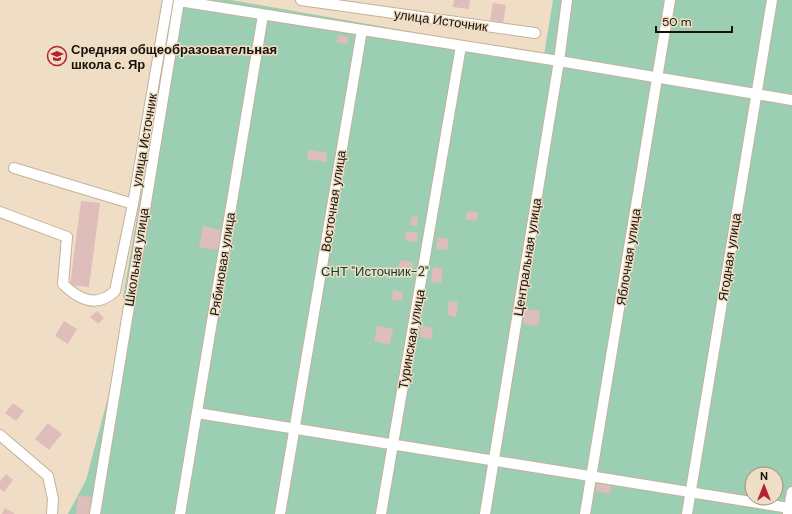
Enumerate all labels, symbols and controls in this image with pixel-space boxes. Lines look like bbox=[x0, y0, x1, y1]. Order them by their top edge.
street label: улица Источник bbox=[393, 5, 489, 36]
scale bar bbox=[656, 8, 732, 34]
text: 50 m bbox=[662, 14, 691, 30]
place label: Средняя общеобразовательная школа с. Яр bbox=[71, 41, 277, 73]
school or university icon: Средняя общеобразовательная школа с. Яр bbox=[46, 45, 68, 67]
street label: улица Источник bbox=[128, 92, 161, 188]
street label: Восточная улица bbox=[317, 148, 350, 253]
street label: Центральная улица bbox=[510, 196, 545, 317]
street label: Школьная улица bbox=[120, 206, 153, 308]
street label: Яблочная улица bbox=[612, 206, 645, 307]
street label: Рябиновая улица bbox=[206, 210, 239, 317]
street label: Ягодная улица bbox=[714, 211, 745, 302]
park label: СНТ "Источник-2" bbox=[321, 263, 429, 280]
street label: Туринская улица bbox=[394, 287, 429, 390]
north arrow bbox=[744, 466, 784, 506]
text: N bbox=[760, 469, 768, 483]

